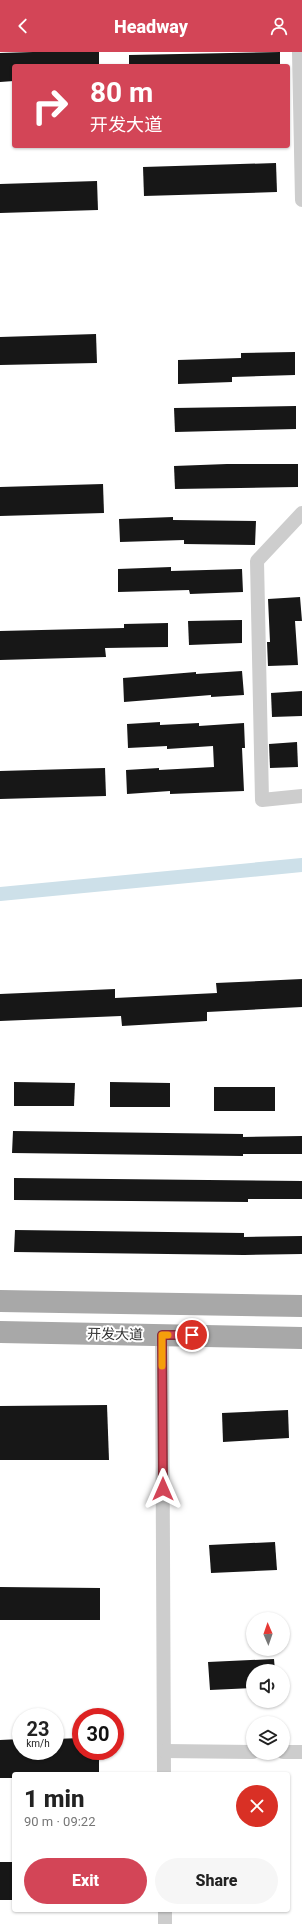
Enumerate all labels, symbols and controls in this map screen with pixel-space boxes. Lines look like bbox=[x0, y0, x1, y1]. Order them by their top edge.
icon: back bbox=[12, 15, 34, 37]
icon: person bbox=[268, 15, 290, 37]
text: Headway bbox=[114, 16, 188, 37]
text: 80 m bbox=[90, 76, 153, 109]
icon: right bbox=[24, 80, 76, 132]
text: 开发大道 bbox=[90, 114, 162, 135]
pin bbox=[175, 1318, 209, 1352]
icon: arrive bbox=[181, 1324, 203, 1346]
street label: 开发大道 bbox=[87, 1326, 143, 1342]
position arrow bbox=[142, 1468, 184, 1510]
north arrow bbox=[246, 1612, 290, 1656]
map controls bbox=[246, 1612, 290, 1760]
button: sound bbox=[246, 1664, 290, 1708]
speed limit sign: 30 bbox=[72, 1708, 124, 1760]
button: layers bbox=[246, 1716, 290, 1760]
text: 23 bbox=[27, 1717, 49, 1741]
text: km/h bbox=[26, 1738, 50, 1749]
text: 1 min bbox=[24, 1785, 85, 1813]
button: close bbox=[236, 1785, 278, 1827]
text: 90 m · 09:22 bbox=[24, 1814, 95, 1829]
button: Exit bbox=[24, 1858, 147, 1904]
button: Share bbox=[155, 1858, 278, 1904]

